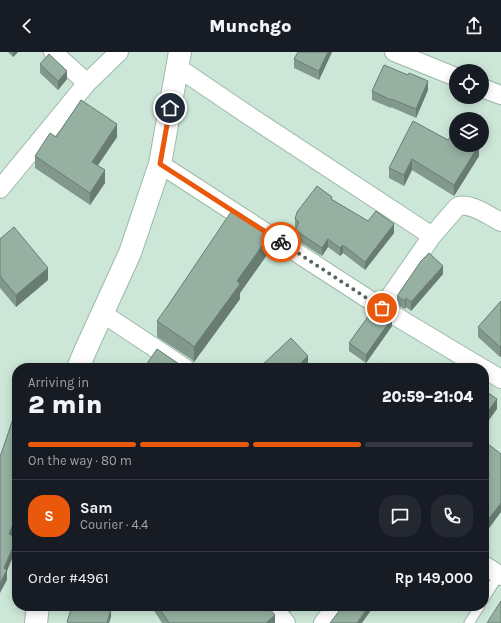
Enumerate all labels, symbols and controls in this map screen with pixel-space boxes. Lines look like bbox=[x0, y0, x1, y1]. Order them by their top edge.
icon: back bbox=[16, 15, 38, 37]
text: Munchgo bbox=[209, 15, 292, 37]
icon: share bbox=[463, 15, 485, 37]
map controls bbox=[449, 64, 489, 152]
button: locate bbox=[449, 64, 489, 104]
pin bbox=[153, 91, 187, 125]
icon: home bbox=[159, 97, 181, 119]
button: layers bbox=[449, 112, 489, 152]
courier bbox=[261, 222, 301, 262]
icon: bike bbox=[270, 231, 292, 253]
pin bbox=[365, 291, 399, 325]
icon: bag bbox=[371, 297, 393, 319]
text: Arriving in bbox=[28, 375, 89, 390]
text: 20:59–21:04 bbox=[382, 388, 473, 406]
text: 2 min bbox=[28, 389, 103, 420]
text: On the way · 80 m bbox=[28, 453, 132, 468]
button: chat bbox=[379, 495, 421, 537]
button: phone bbox=[431, 495, 473, 537]
text: Sam bbox=[80, 499, 113, 517]
text: S bbox=[44, 507, 54, 525]
text: Courier · 4.4 bbox=[80, 517, 148, 532]
text: Order #4961 bbox=[28, 569, 109, 587]
text: Rp 149,000 bbox=[395, 569, 473, 587]

